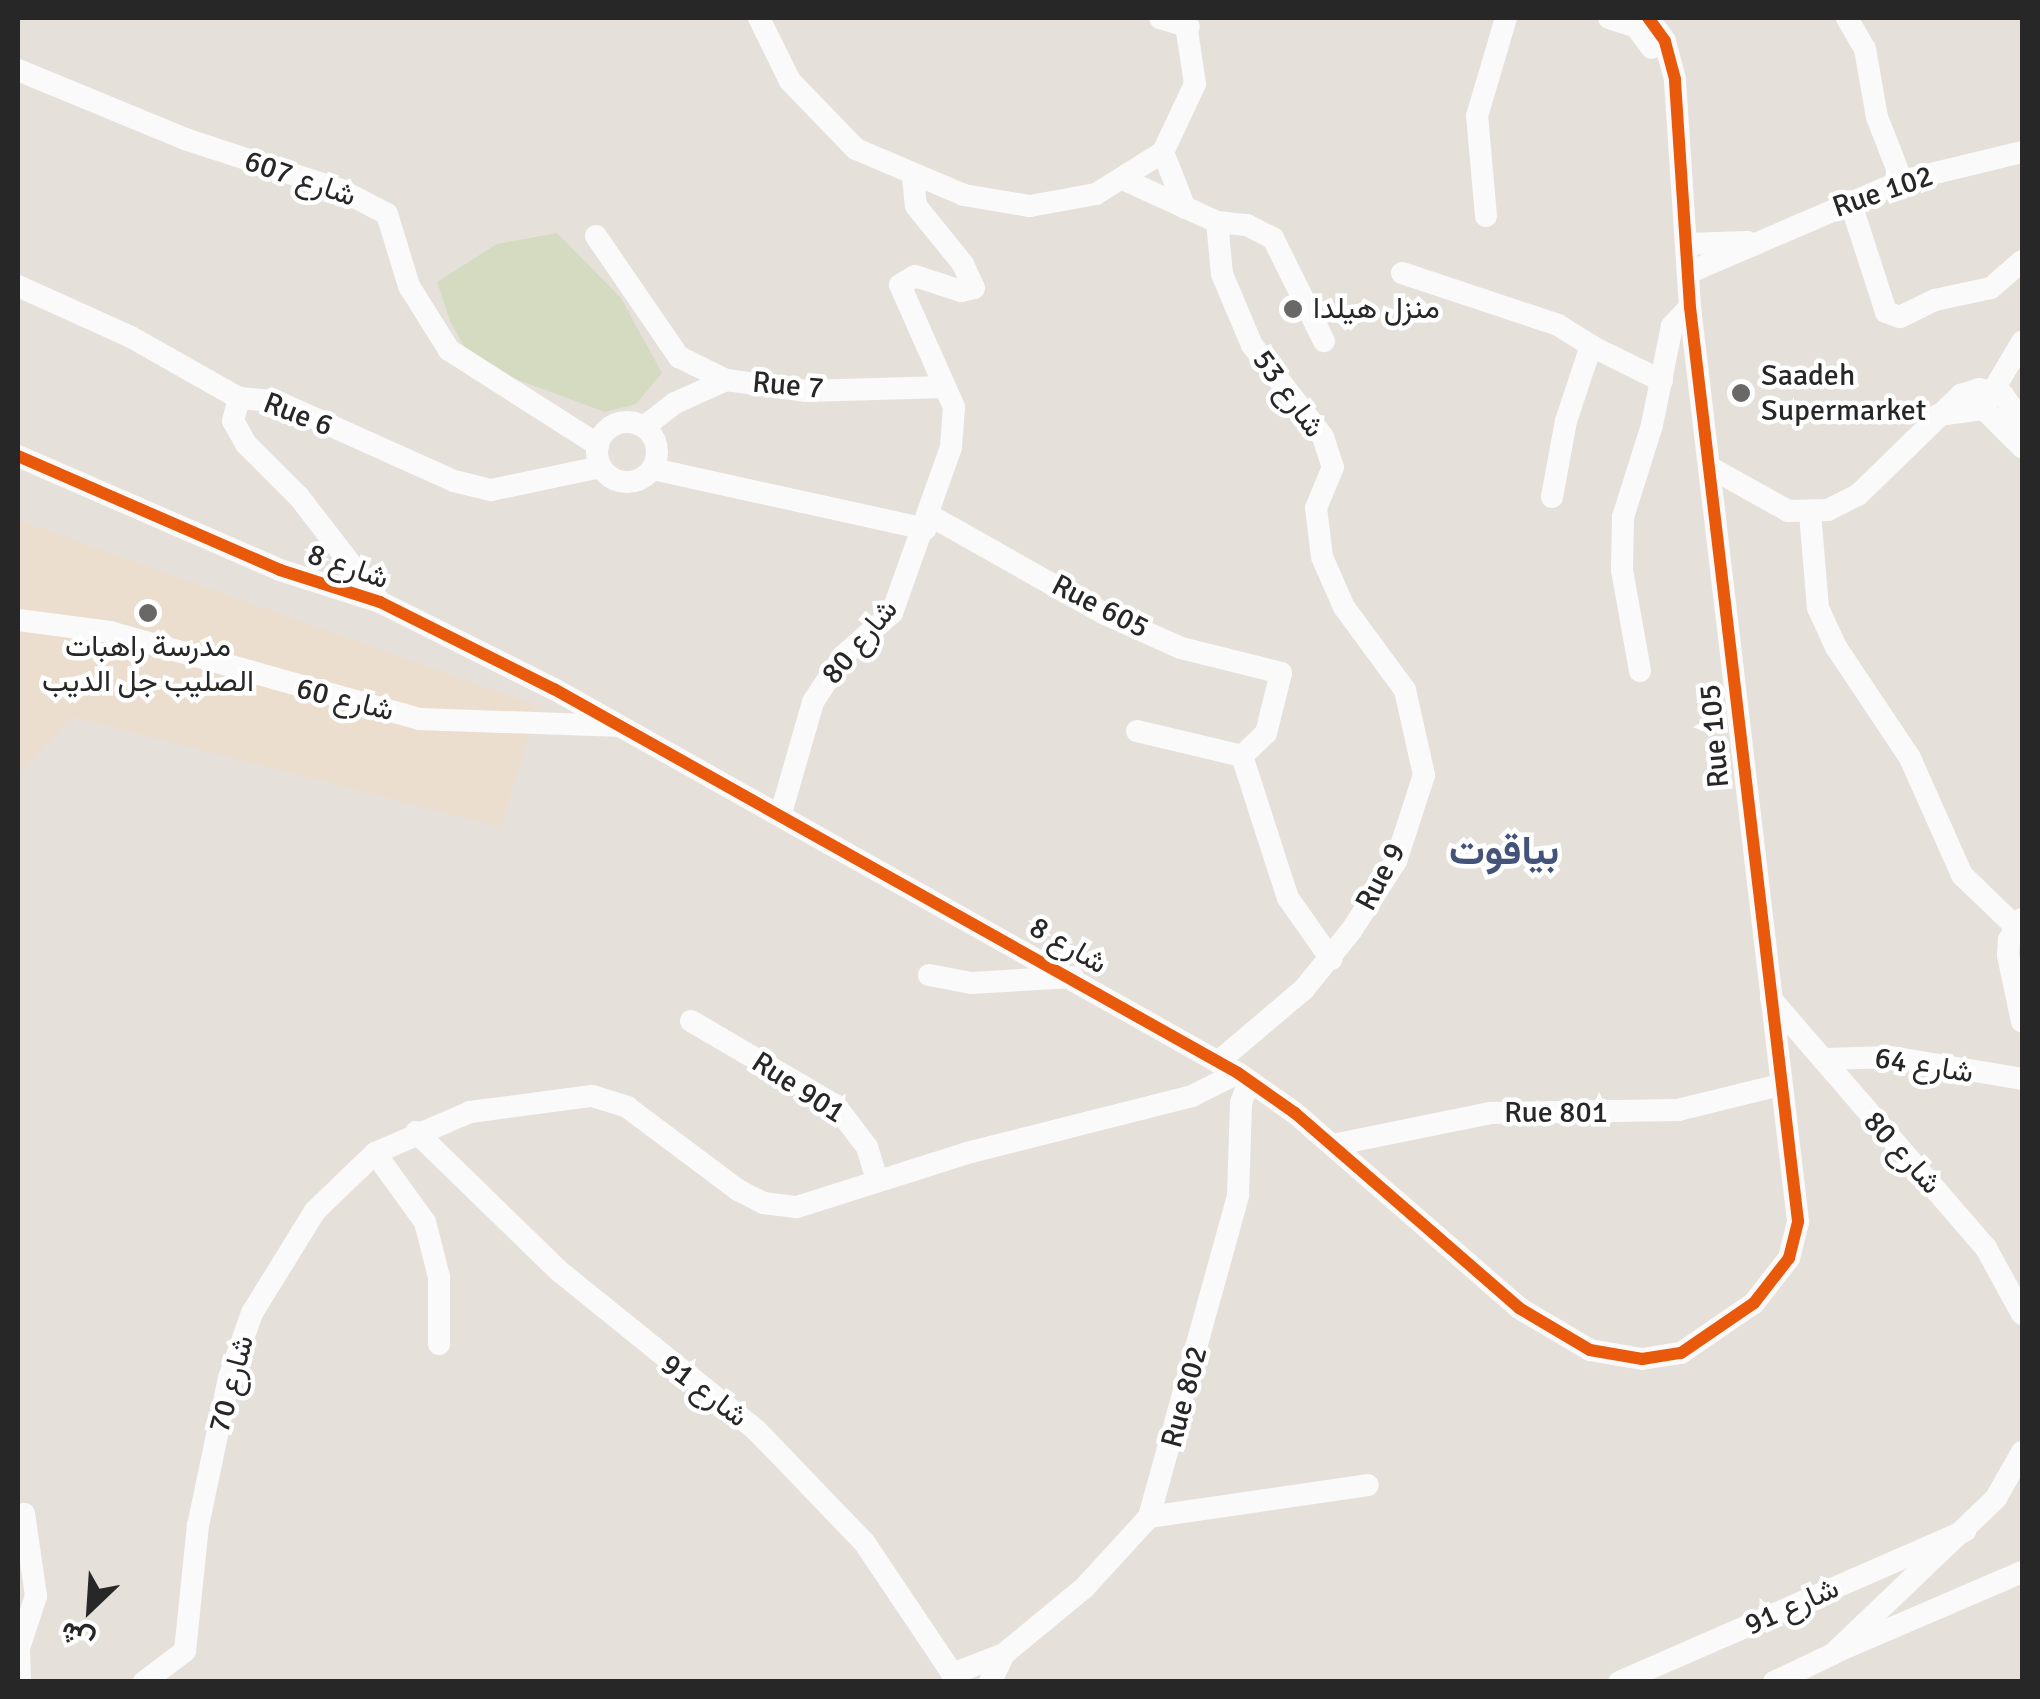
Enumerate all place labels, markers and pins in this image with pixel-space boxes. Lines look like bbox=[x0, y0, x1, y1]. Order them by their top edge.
place label: منزل هيلدا bbox=[1313, 291, 1440, 327]
marker: منزل هيلدا bbox=[1282, 298, 1304, 320]
place label: Saadeh Supermarket bbox=[1761, 358, 1926, 428]
marker: Saadeh Supermarket bbox=[1730, 382, 1752, 404]
marker: مدرسة راهبات الصليب جل الديب bbox=[137, 602, 159, 624]
place label: مدرسة راهبات الصليب جل الديب bbox=[42, 629, 254, 700]

